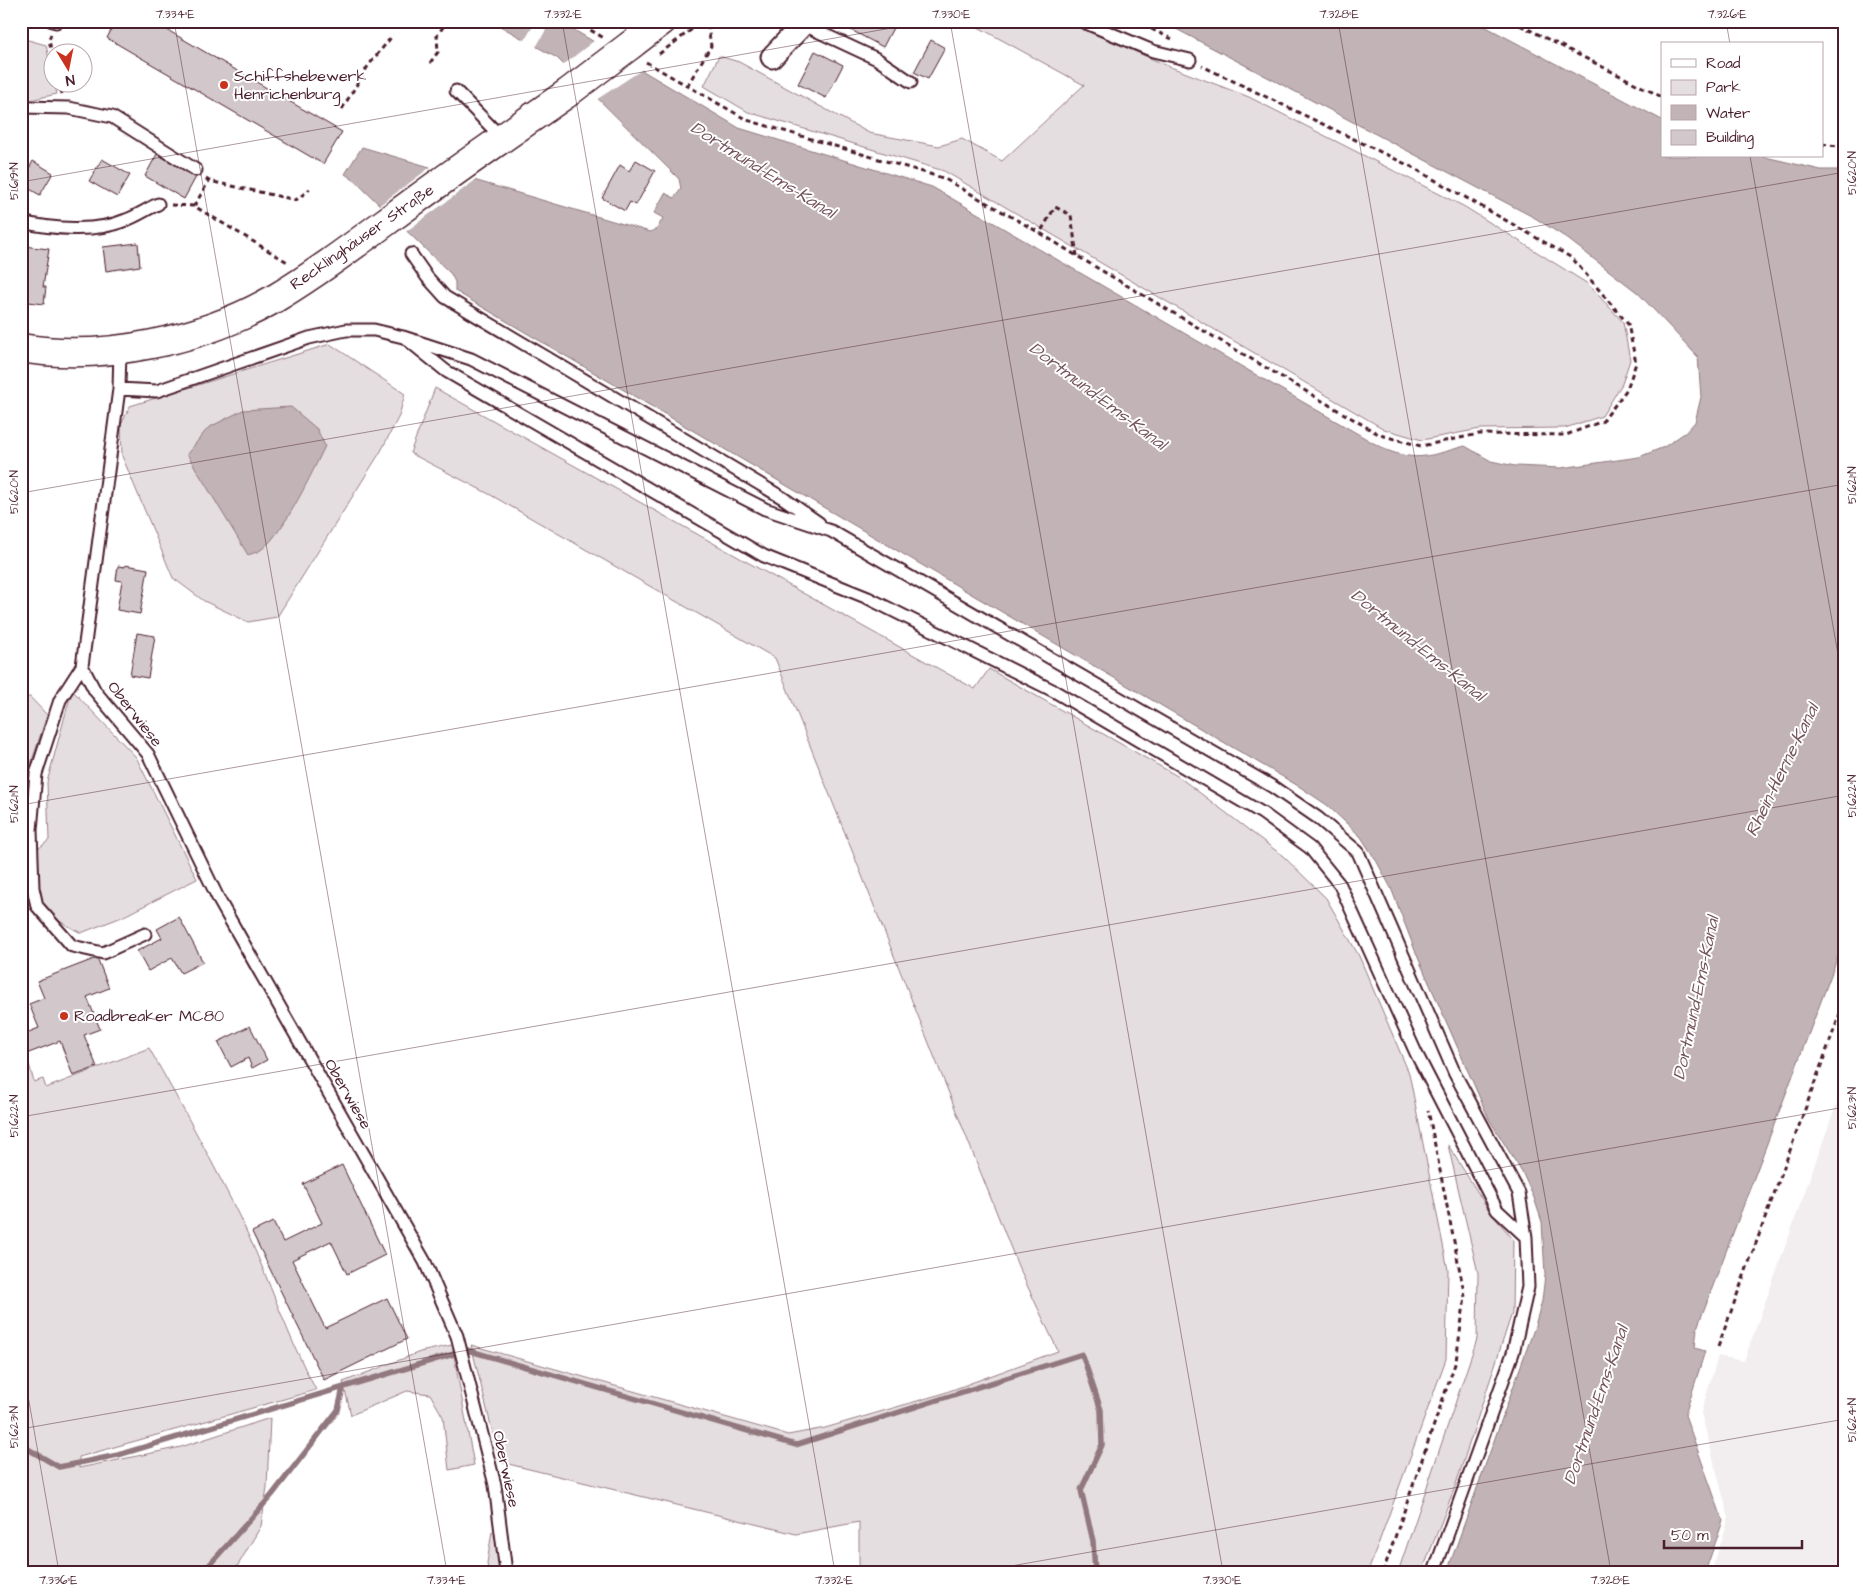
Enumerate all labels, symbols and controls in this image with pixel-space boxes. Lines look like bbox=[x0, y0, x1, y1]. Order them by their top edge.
text: 7.334°E bbox=[155, 6, 195, 23]
text: 7.332°E bbox=[544, 6, 582, 23]
text: 7.330°E bbox=[932, 6, 970, 23]
text: 7.328°E bbox=[1319, 6, 1359, 23]
text: 7.326°E bbox=[1707, 6, 1747, 23]
north arrow bbox=[42, 42, 92, 92]
legend bbox=[1661, 42, 1824, 158]
text: Road bbox=[1706, 53, 1741, 74]
place label: Schiffshebewerk Henrichenburg bbox=[234, 65, 366, 106]
text: N bbox=[64, 69, 76, 90]
text: Park bbox=[1706, 77, 1741, 98]
marker: Schiffshebewerk Henrichenburg bbox=[218, 79, 230, 91]
text: Water bbox=[1706, 103, 1750, 124]
water label: Dortmund-Ems-Kanal bbox=[686, 115, 842, 226]
text: Building bbox=[1706, 127, 1754, 149]
text: 51.620°N bbox=[1844, 151, 1861, 195]
text: 51.619°N bbox=[6, 162, 23, 200]
street label: Recklinghäuser Straße bbox=[286, 179, 439, 296]
water label: Dortmund-Ems-Kanal bbox=[1024, 336, 1174, 457]
text: 51.621°N bbox=[1844, 466, 1861, 504]
text: 51.620°N bbox=[6, 470, 23, 514]
water label: Dortmund-Ems-Kanal bbox=[1346, 583, 1492, 708]
street label: Oberwiese bbox=[102, 677, 168, 752]
water label: Rhein-Herne-Kanal bbox=[1739, 698, 1826, 841]
text: 51.622°N bbox=[1844, 774, 1861, 818]
text: 51.621°N bbox=[6, 785, 23, 823]
water label: Dortmund-Ems-Kanal bbox=[1666, 912, 1726, 1082]
place label: Roadbreaker MC80 bbox=[74, 1005, 224, 1027]
marker: Roadbreaker MC80 bbox=[58, 1010, 70, 1022]
street label: Oberwiese bbox=[319, 1055, 377, 1134]
text: 51.623°N bbox=[1844, 1086, 1861, 1129]
text: 51.622°N bbox=[6, 1094, 23, 1138]
water label: Dortmund-Ems-Kanal bbox=[1557, 1320, 1636, 1488]
text: 51.624°N bbox=[1844, 1397, 1861, 1442]
text: 51.623°N bbox=[6, 1405, 23, 1448]
street label: Oberwiese bbox=[487, 1429, 525, 1510]
scale bar bbox=[1664, 1518, 1801, 1550]
text: 50 m bbox=[1671, 1525, 1709, 1546]
text: 7.336°E bbox=[39, 1572, 77, 1589]
text: 7.334°E bbox=[426, 1572, 466, 1589]
text: 7.332°E bbox=[815, 1572, 853, 1589]
text: 7.330°E bbox=[1203, 1572, 1241, 1589]
text: 7.328°E bbox=[1590, 1572, 1630, 1589]

